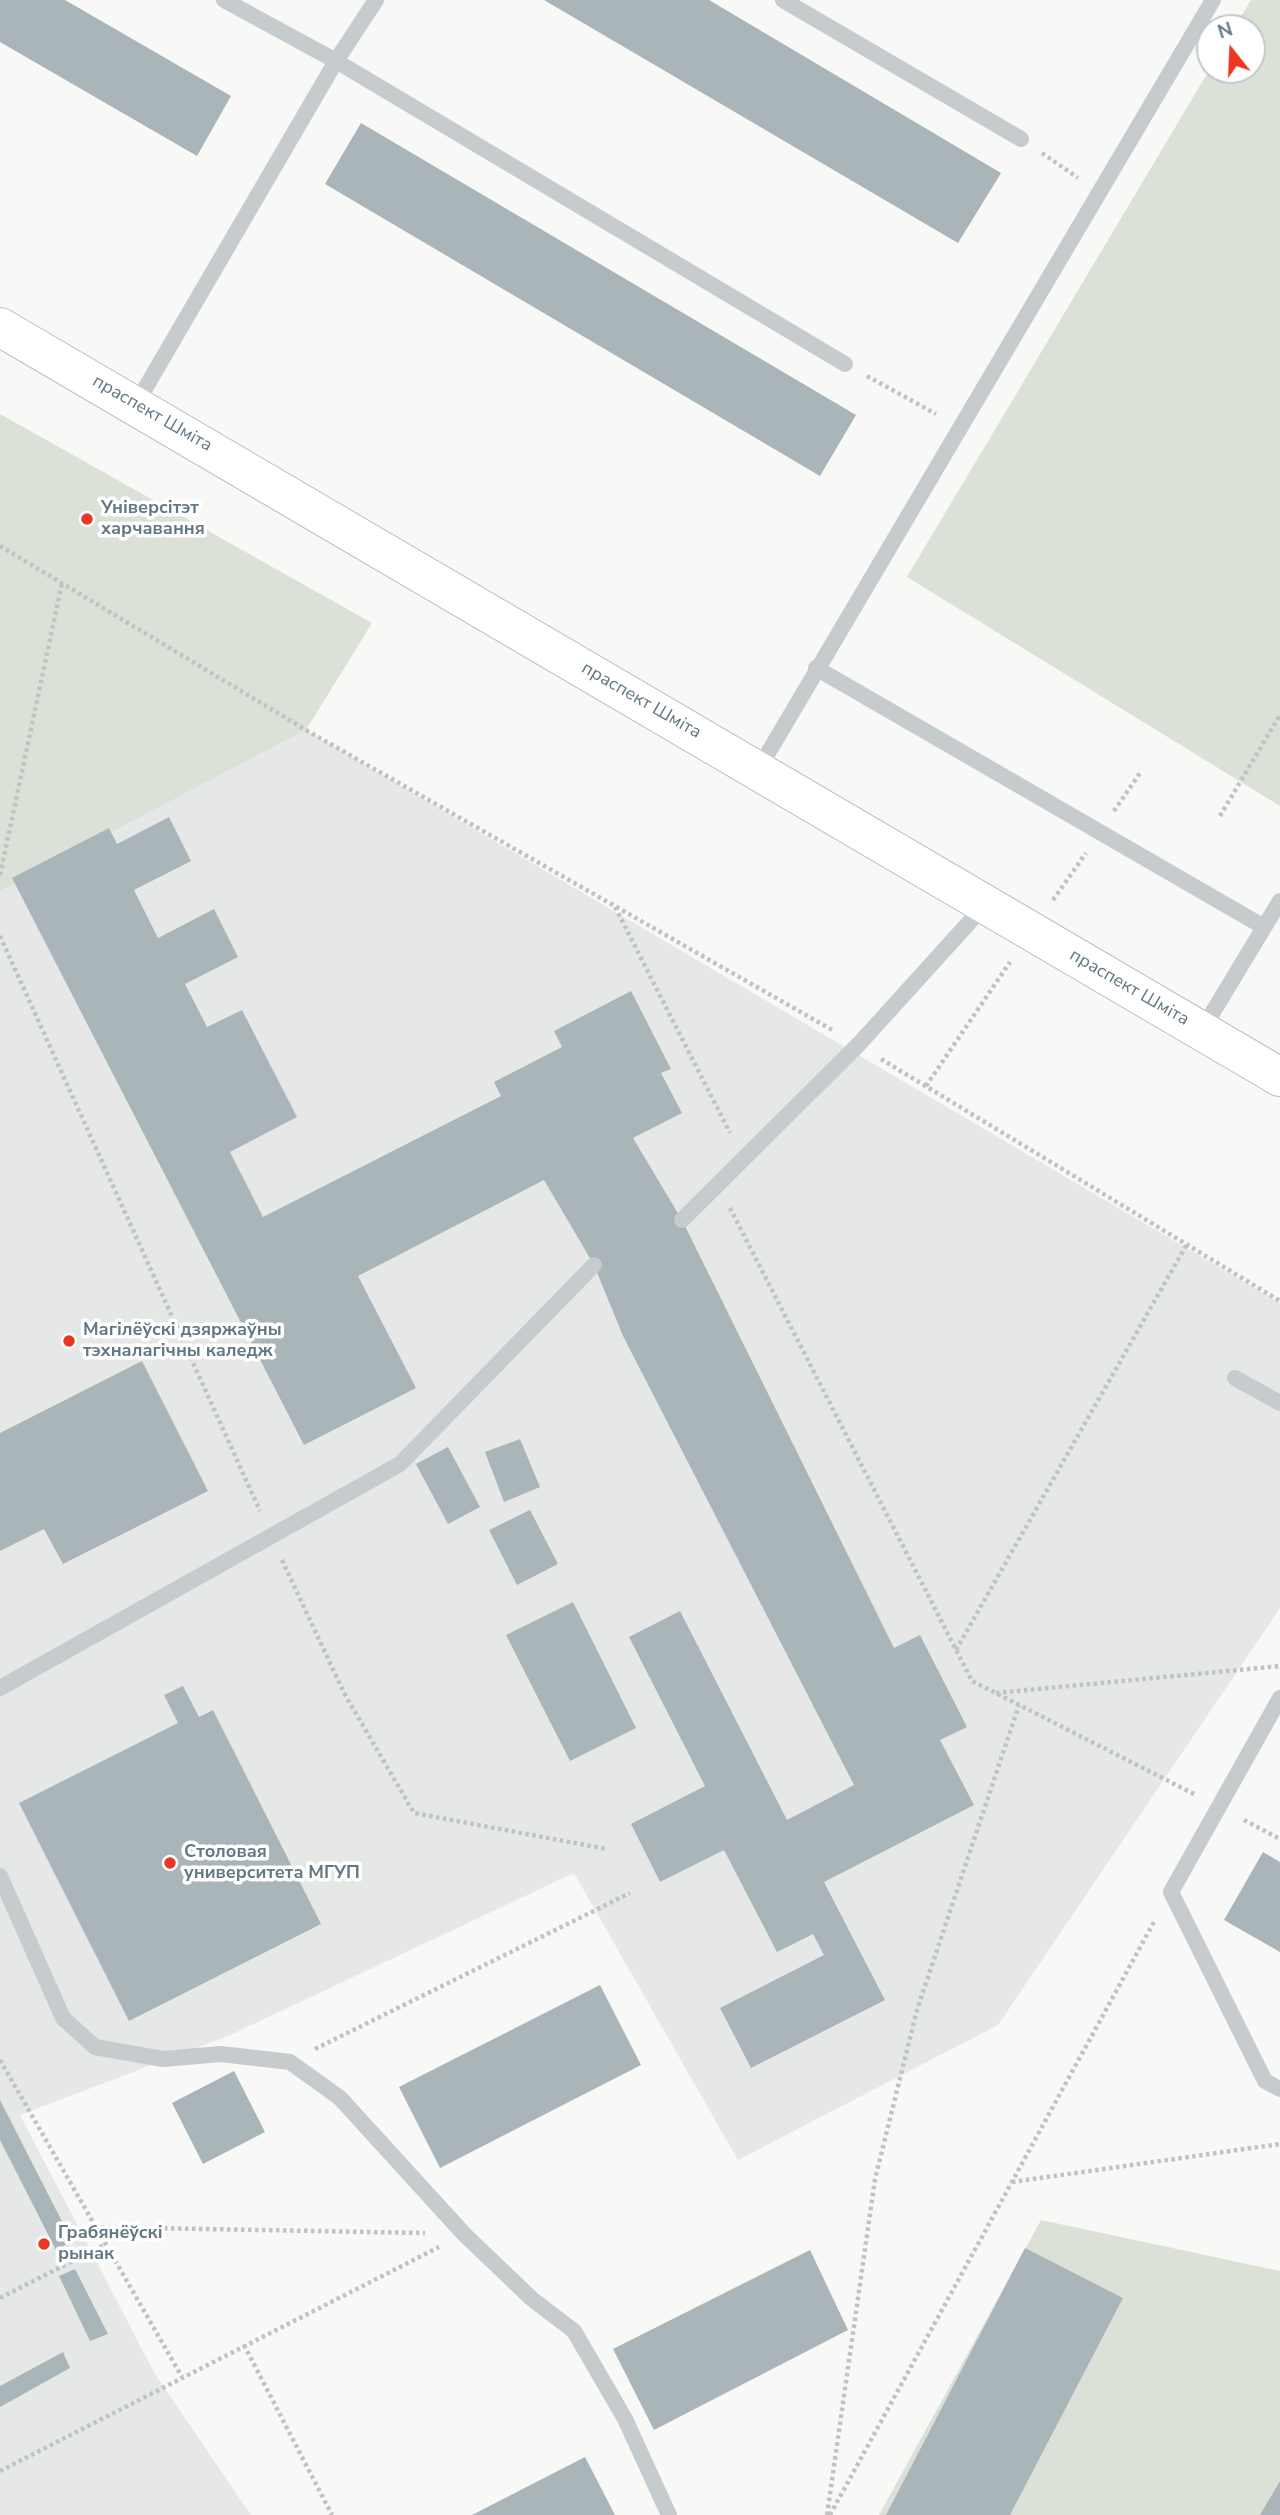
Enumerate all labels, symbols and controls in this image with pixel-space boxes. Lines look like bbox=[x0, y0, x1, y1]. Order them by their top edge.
north arrow bbox=[1196, 14, 1266, 84]
text: N bbox=[1214, 16, 1236, 45]
street label: праспект Шміта bbox=[88, 371, 216, 457]
place label: Універсітэт харчавання bbox=[101, 498, 205, 540]
marker: Універсітэт харчавання bbox=[79, 511, 95, 527]
street label: праспект Шміта bbox=[577, 658, 705, 744]
street label: праспект Шміта bbox=[1065, 945, 1193, 1031]
place label: Магілёўскі дзяржаўны тэхналагічны каледж bbox=[83, 1320, 282, 1362]
marker: Магілёўскі дзяржаўны тэхналагічны каледж bbox=[61, 1333, 77, 1349]
place label: Столовая университета МГУП bbox=[184, 1842, 360, 1884]
marker: Столовая университета МГУП bbox=[162, 1855, 178, 1871]
place label: Грабянёўскі рынак bbox=[58, 2223, 163, 2266]
marker: Грабянёўскі рынак bbox=[36, 2236, 52, 2252]

